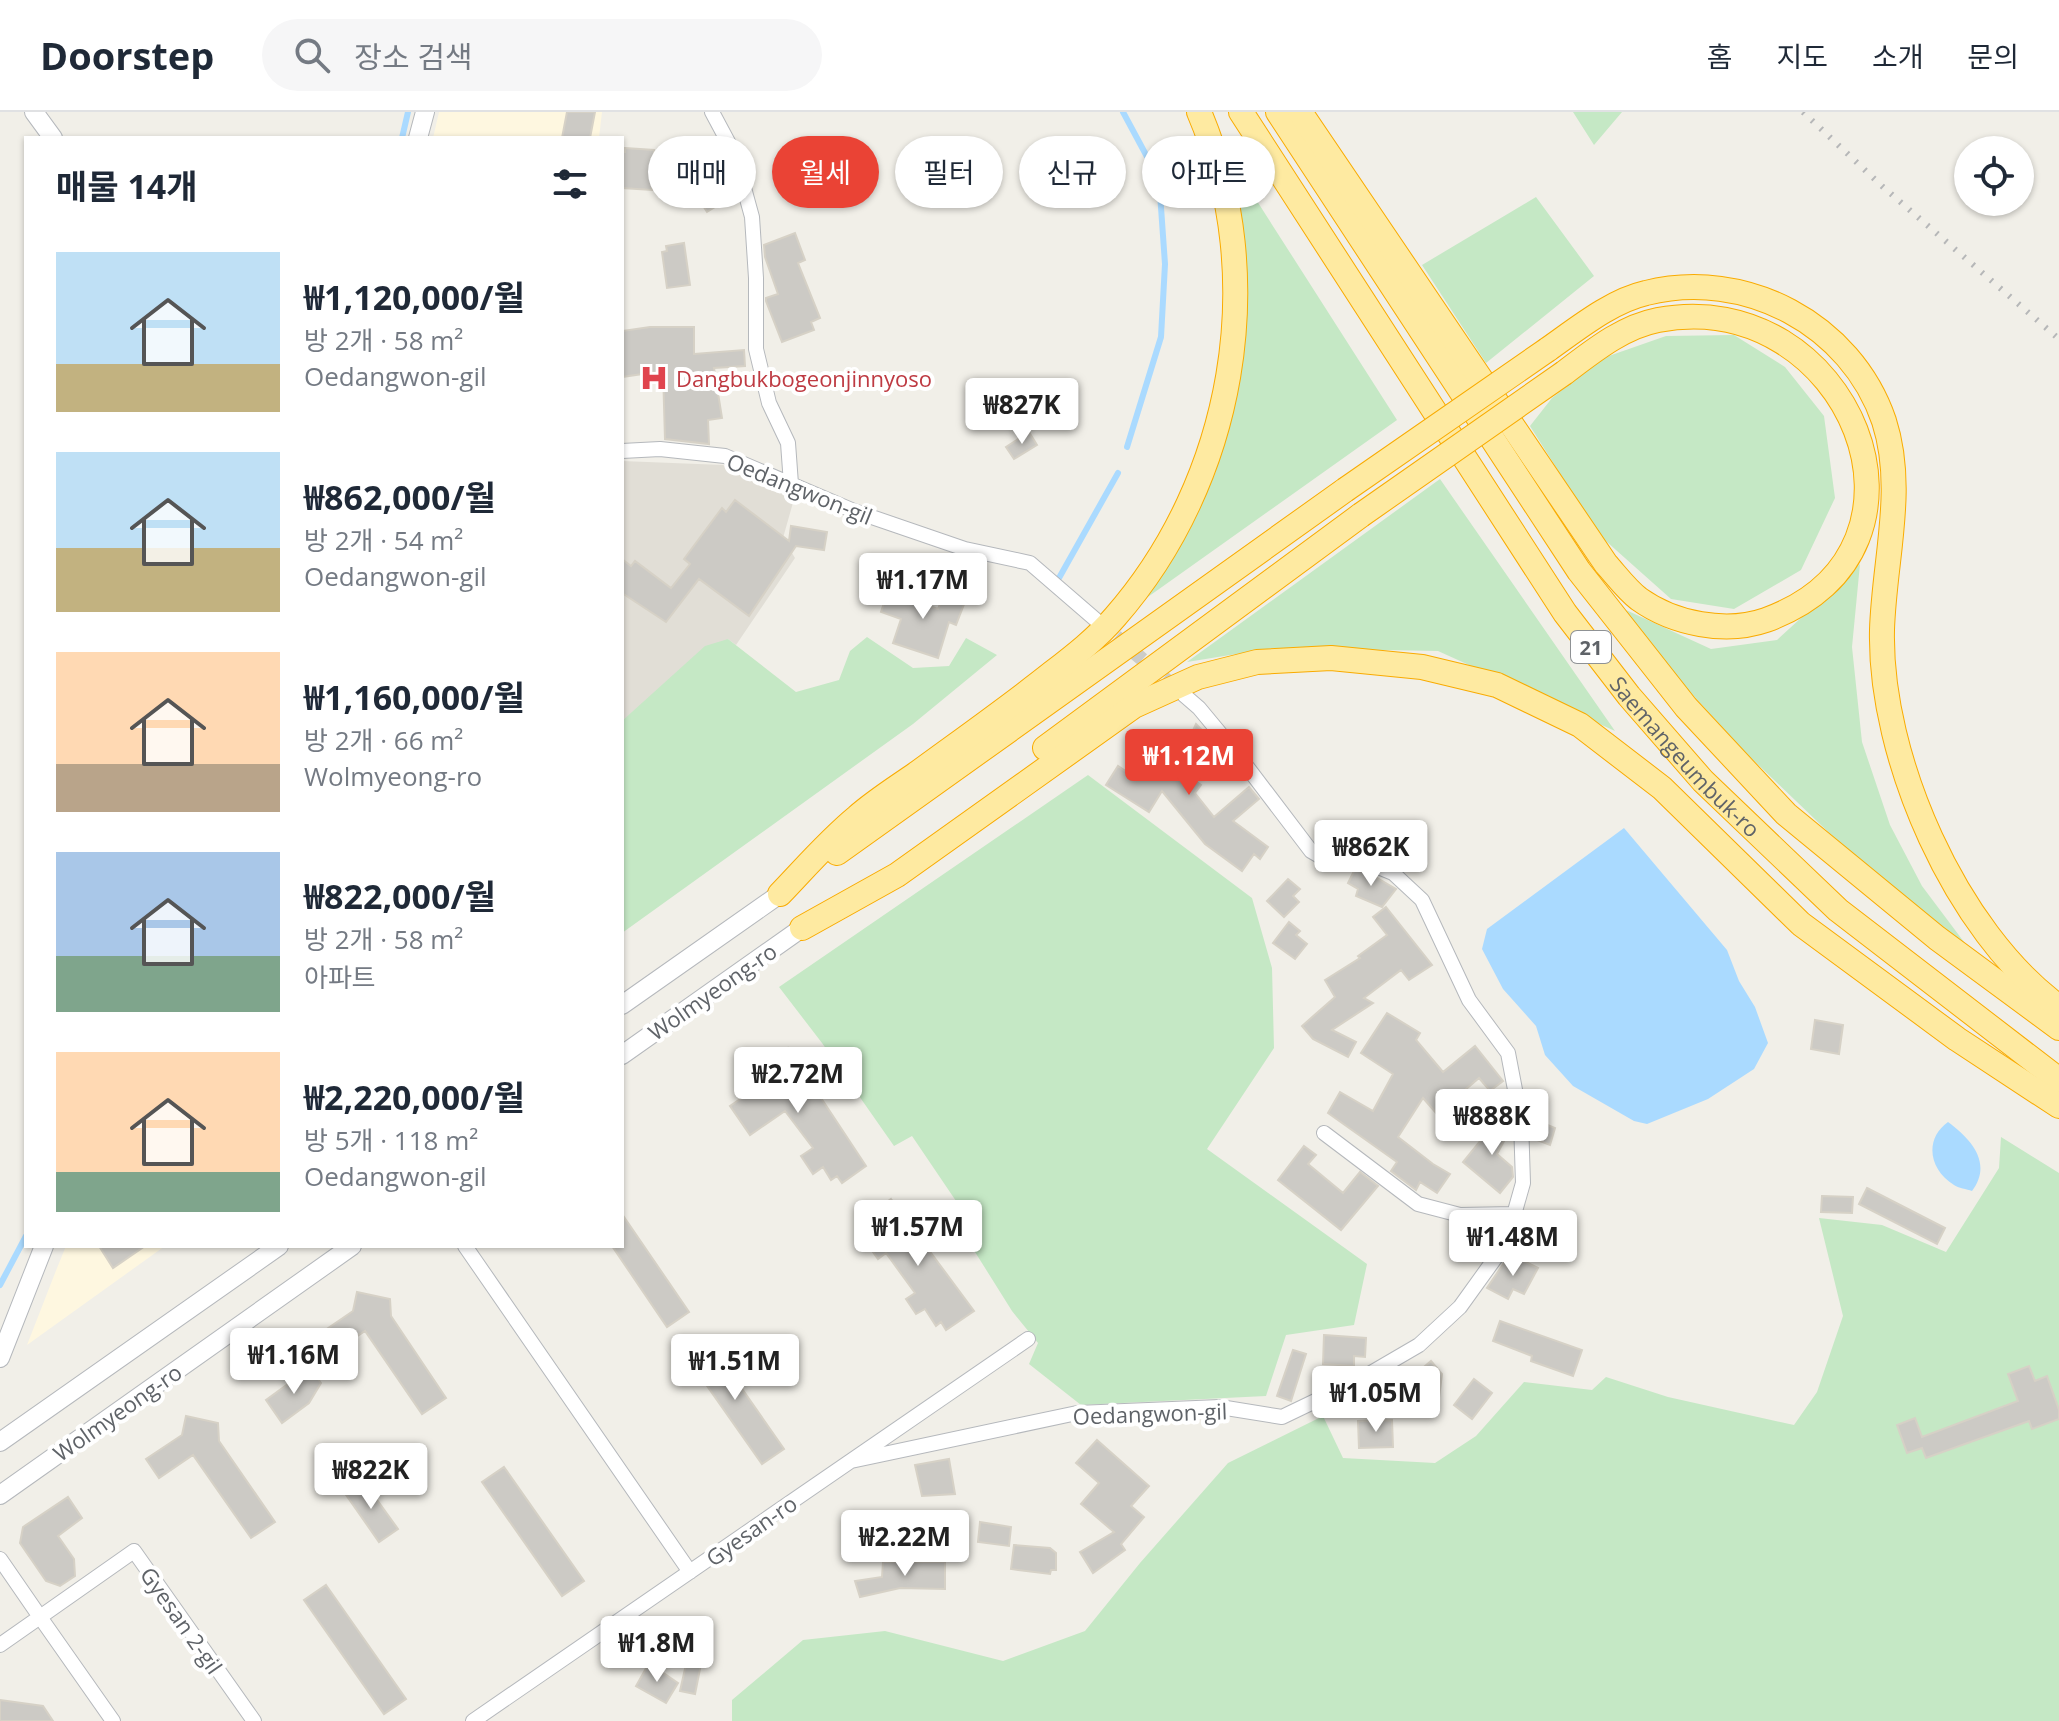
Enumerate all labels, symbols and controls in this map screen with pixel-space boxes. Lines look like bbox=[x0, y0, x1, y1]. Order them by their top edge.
search box bbox=[262, 19, 822, 91]
text: Doorstep bbox=[40, 29, 214, 81]
icon: search bbox=[290, 33, 334, 77]
text: 장소 검색 bbox=[354, 36, 473, 77]
text: 홈 bbox=[1707, 37, 1732, 75]
text: 지도 bbox=[1776, 37, 1828, 75]
text: 소개 bbox=[1872, 37, 1923, 75]
text: 문의 bbox=[1967, 37, 2019, 75]
chip: 매매 bbox=[648, 136, 756, 208]
chip: 월세 bbox=[772, 136, 879, 208]
chip: 필터 bbox=[895, 136, 1003, 208]
chip: 신규 bbox=[1019, 136, 1126, 208]
chip: 아파트 bbox=[1142, 136, 1275, 208]
map controls bbox=[1954, 136, 2034, 216]
button: locate bbox=[1954, 136, 2034, 216]
icon: filters bbox=[548, 162, 592, 206]
text: 매물 14개 bbox=[56, 163, 198, 209]
text: ₩1,120,000/월 bbox=[304, 274, 525, 320]
icon: home bbox=[120, 284, 216, 380]
text: 방 2개 · 58 m² bbox=[304, 322, 463, 358]
text: Oedangwon-gil bbox=[304, 358, 487, 394]
hospital icon: Dangbukbogeonjinnyoso bbox=[639, 363, 669, 393]
place label: Dangbukbogeonjinnyoso bbox=[676, 363, 932, 393]
pin: ₩827K bbox=[966, 378, 1078, 446]
text: ₩827K bbox=[983, 386, 1061, 422]
street label: Oedangwon-gil bbox=[723, 445, 877, 531]
text: ₩862,000/월 bbox=[304, 474, 496, 520]
icon: home bbox=[120, 484, 216, 580]
text: 방 2개 · 54 m² bbox=[304, 522, 463, 558]
pin: ₩1.17M bbox=[858, 553, 988, 621]
text: Oedangwon-gil bbox=[304, 558, 487, 594]
text: ₩1.17M bbox=[877, 561, 969, 597]
road number: 21 bbox=[1571, 631, 1611, 663]
street label: Saemangeumbuk-ro bbox=[1604, 670, 1767, 843]
text: ₩1,160,000/월 bbox=[304, 674, 525, 720]
icon: home bbox=[120, 684, 216, 780]
text: 방 2개 · 66 m² bbox=[304, 722, 463, 758]
pin: ₩1.12M bbox=[1124, 729, 1254, 797]
text: ₩1.12M bbox=[1143, 737, 1235, 773]
text: Wolmyeong-ro bbox=[304, 758, 482, 794]
pin: ₩862K bbox=[1315, 820, 1427, 888]
text: ₩862K bbox=[1332, 828, 1410, 864]
text: ₩822,000/월 bbox=[304, 873, 496, 919]
icon: home bbox=[120, 884, 216, 980]
text: 방 2개 · 58 m² bbox=[304, 921, 463, 957]
street label: Wolmyeong-ro bbox=[642, 935, 782, 1047]
text: 아파트 bbox=[304, 959, 376, 995]
pin: ₩2.72M bbox=[733, 1047, 863, 1115]
text: ₩2.72M bbox=[752, 1055, 844, 1091]
text: ₩2,220,000/월 bbox=[304, 1074, 525, 1120]
icon: home bbox=[120, 1084, 216, 1180]
pin: ₩888K bbox=[1436, 1089, 1548, 1157]
text: ₩888K bbox=[1453, 1097, 1531, 1133]
text: 방 5개 · 118 m² bbox=[304, 1122, 478, 1158]
text: Oedangwon-gil bbox=[304, 1158, 487, 1194]
pin: ₩1.57M bbox=[853, 1200, 983, 1268]
text: ₩1.57M bbox=[872, 1208, 964, 1244]
pin: ₩1.48M bbox=[1448, 1210, 1578, 1278]
text: ₩1.48M bbox=[1467, 1218, 1559, 1254]
pin: ₩1.16M bbox=[229, 1328, 359, 1396]
pin: ₩1.51M bbox=[670, 1334, 800, 1402]
text: ₩1.16M bbox=[248, 1336, 340, 1372]
text: ₩1.51M bbox=[689, 1342, 781, 1378]
street label: Wolmyeong-ro bbox=[47, 1356, 187, 1468]
pin: ₩1.05M bbox=[1311, 1366, 1441, 1434]
text: ₩1.05M bbox=[1330, 1374, 1422, 1410]
street label: Oedangwon-gil bbox=[1072, 1395, 1228, 1431]
pin: ₩822K bbox=[315, 1443, 427, 1511]
text: ₩822K bbox=[332, 1451, 410, 1487]
street label: Gyesan-ro bbox=[699, 1488, 803, 1572]
pin: ₩2.22M bbox=[840, 1510, 970, 1578]
text: ₩2.22M bbox=[859, 1518, 951, 1554]
street label: Gyesan 2-gil bbox=[134, 1561, 230, 1679]
pin: ₩1.8M bbox=[601, 1616, 713, 1684]
text: ₩1.8M bbox=[618, 1624, 696, 1660]

